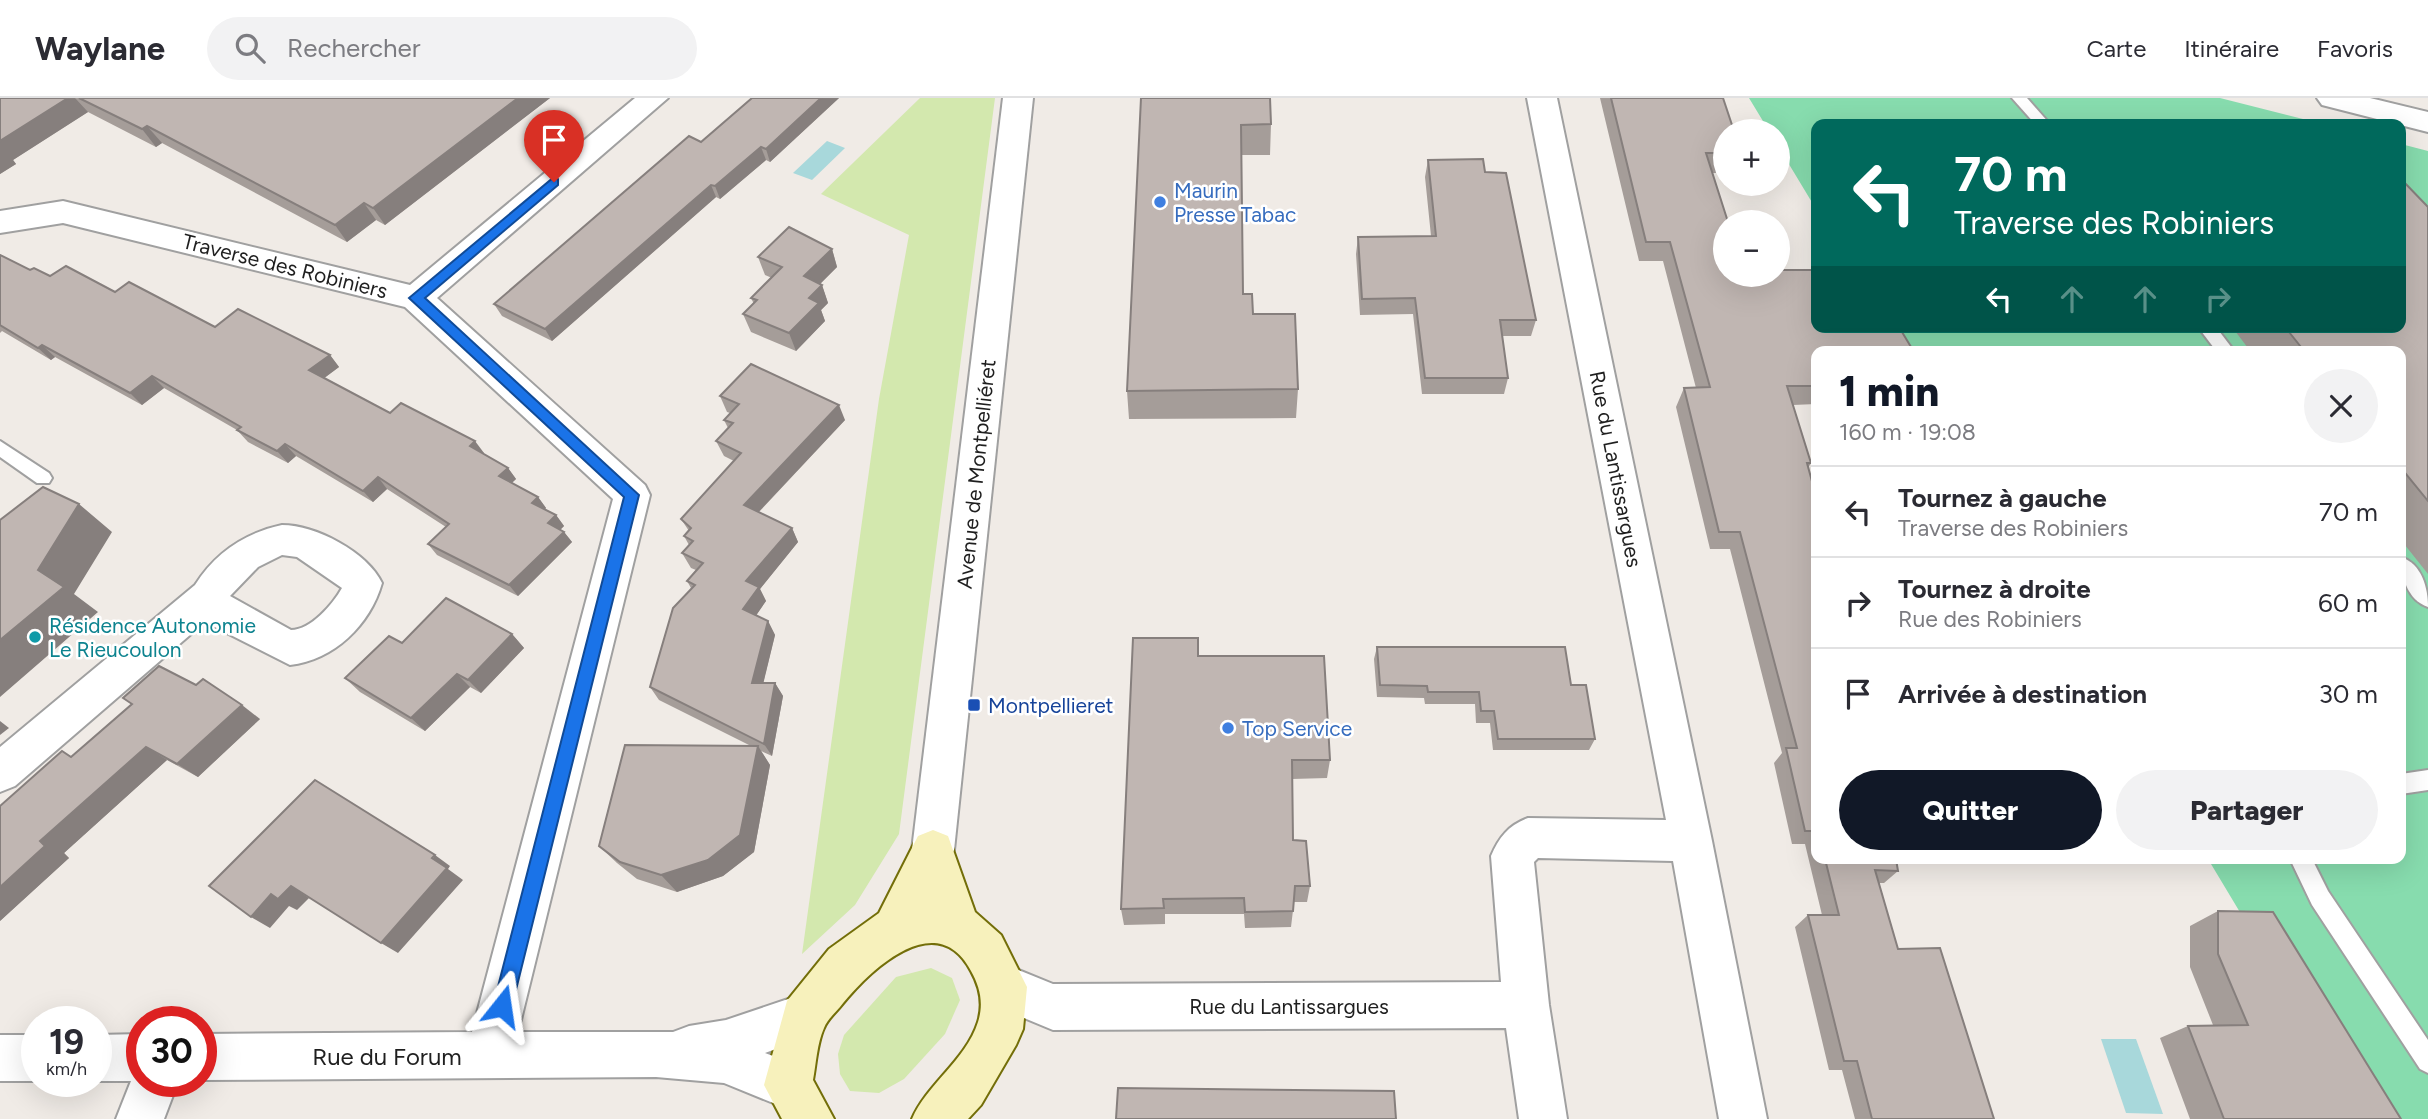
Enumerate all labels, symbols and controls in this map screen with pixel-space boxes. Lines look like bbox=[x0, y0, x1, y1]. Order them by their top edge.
search box bbox=[207, 17, 697, 80]
text: Waylane bbox=[35, 29, 165, 68]
icon: search bbox=[231, 29, 269, 67]
text: Rechercher bbox=[287, 32, 421, 64]
text: Carte bbox=[2086, 34, 2146, 63]
text: Itinéraire bbox=[2184, 34, 2279, 63]
text: Favoris bbox=[2317, 34, 2393, 63]
pin bbox=[524, 110, 584, 182]
map controls bbox=[1713, 119, 1790, 287]
button: + bbox=[1713, 119, 1790, 196]
icon: arrive bbox=[535, 121, 573, 159]
text: 70 m bbox=[1954, 144, 2067, 203]
icon: left bbox=[1839, 147, 1930, 238]
place label: Maurin Presse Tabac bbox=[1174, 178, 1296, 227]
marker: Maurin Presse Tabac bbox=[1152, 194, 1168, 210]
text: Traverse des Robiniers bbox=[1954, 204, 2274, 242]
button: − bbox=[1713, 210, 1790, 287]
street label: Traverse des Robiniers bbox=[180, 228, 390, 304]
icon: left bbox=[1980, 280, 2018, 318]
icon: ahead bbox=[2053, 280, 2091, 318]
icon: ahead bbox=[2126, 280, 2164, 318]
icon: right bbox=[2199, 280, 2237, 318]
street label: Avenue de Montpelliéret bbox=[952, 358, 1000, 590]
text: 1 min bbox=[1839, 366, 1939, 417]
street label: Rue du Lantissargues bbox=[1585, 369, 1647, 569]
button: close bbox=[2304, 369, 2378, 443]
text: 160 m · 19:08 bbox=[1839, 418, 1976, 446]
text: Tournez à gauche bbox=[1898, 482, 2107, 514]
icon: left bbox=[1839, 493, 1877, 531]
text: 70 m bbox=[2319, 496, 2378, 528]
text: Traverse des Robiniers bbox=[1898, 514, 2128, 542]
text: Tournez à droite bbox=[1898, 573, 2091, 605]
icon: right bbox=[1839, 584, 1877, 622]
text: 60 m bbox=[2318, 587, 2378, 619]
text: Rue des Robiniers bbox=[1898, 605, 2082, 633]
place label: Résidence Autonomie Le Rieucoulon bbox=[49, 613, 256, 662]
marker: Résidence Autonomie Le Rieucoulon bbox=[27, 629, 43, 645]
icon: arrive bbox=[1839, 675, 1877, 713]
text: Arrivée à destination bbox=[1898, 678, 2147, 710]
text: 30 m bbox=[2319, 678, 2378, 710]
place label: Montpellieret bbox=[988, 693, 1114, 718]
marker: Montpellieret bbox=[966, 697, 982, 713]
place label: Top Service bbox=[1242, 716, 1352, 741]
marker: Top Service bbox=[1220, 720, 1236, 736]
button: Quitter bbox=[1839, 770, 2102, 850]
button: Partager bbox=[2116, 770, 2378, 850]
position arrow bbox=[465, 969, 539, 1043]
street label: Rue du Lantissargues bbox=[1189, 994, 1389, 1019]
speed limit sign: 30 bbox=[126, 1006, 217, 1097]
text: 19 bbox=[49, 1021, 84, 1063]
street label: Rue du Forum bbox=[312, 1042, 462, 1071]
text: km/h bbox=[46, 1058, 87, 1080]

